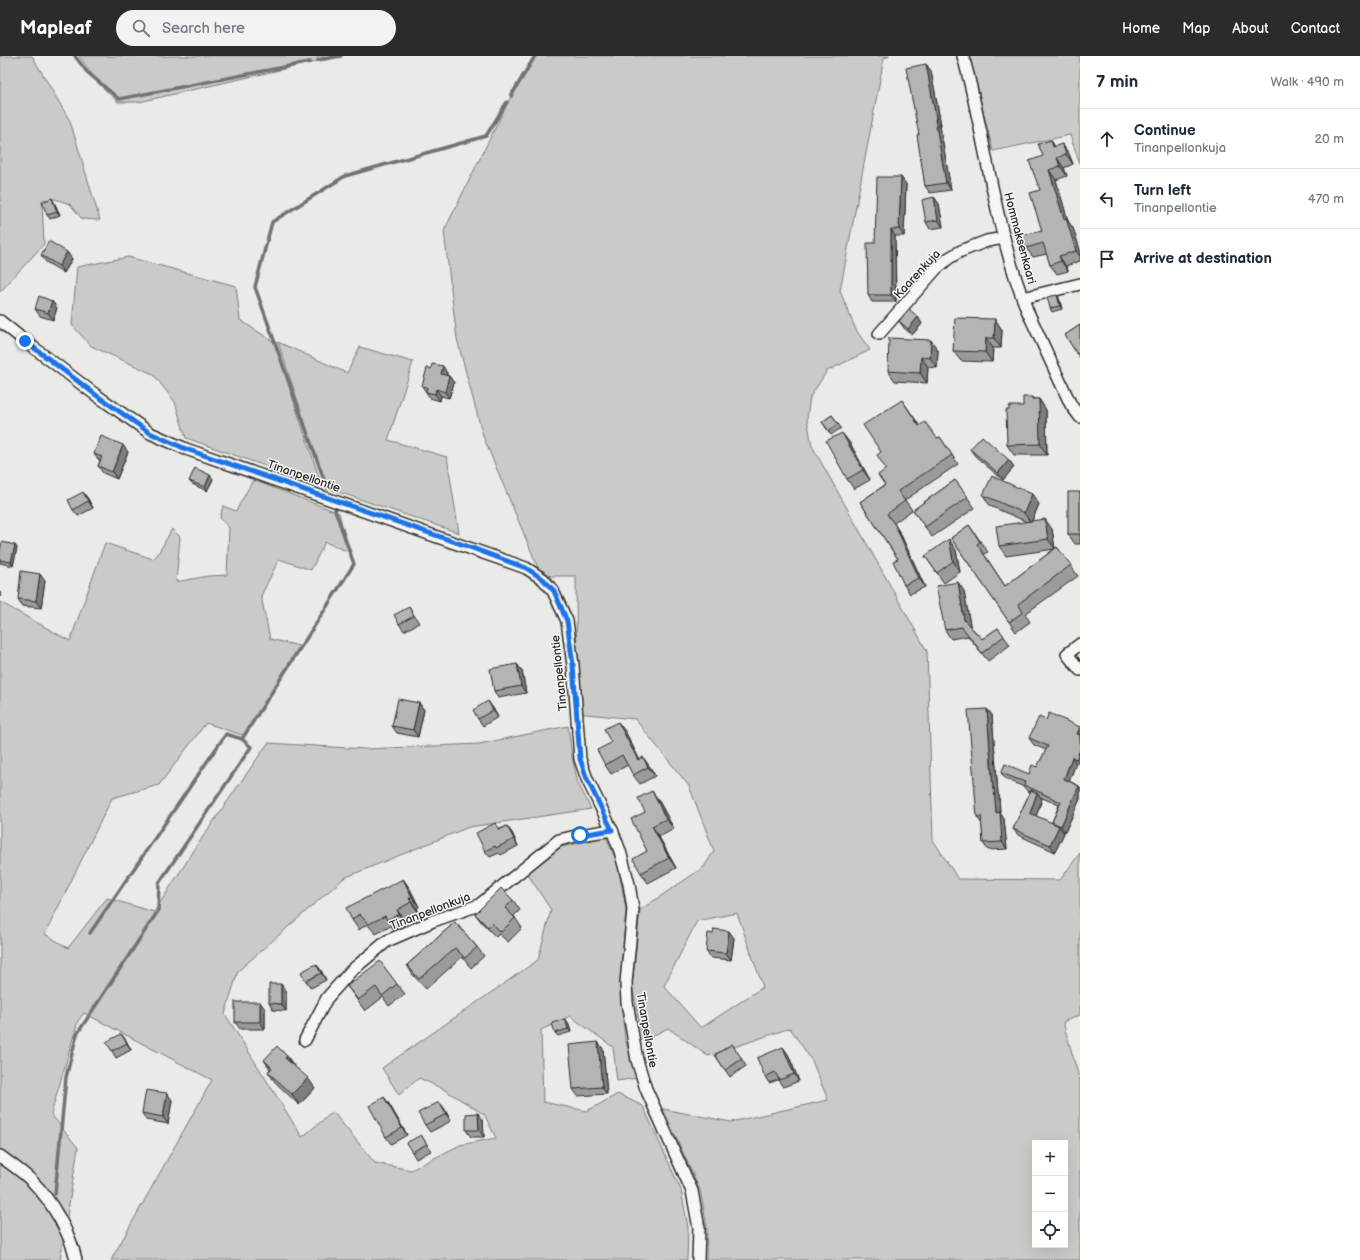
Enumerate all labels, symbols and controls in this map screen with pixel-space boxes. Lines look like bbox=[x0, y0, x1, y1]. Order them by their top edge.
search box bbox=[116, 10, 396, 46]
text: Mapleaf bbox=[20, 17, 92, 40]
icon: search bbox=[130, 17, 152, 39]
text: Search here bbox=[162, 19, 245, 38]
text: Home bbox=[1122, 20, 1160, 37]
text: Map bbox=[1182, 20, 1210, 37]
text: About bbox=[1232, 20, 1269, 37]
text: Contact bbox=[1291, 20, 1340, 37]
text: 7 min bbox=[1096, 72, 1138, 92]
text: Walk · 490 m bbox=[1270, 74, 1344, 90]
text: Continue bbox=[1134, 121, 1196, 140]
icon: ahead bbox=[1096, 128, 1118, 150]
text: 20 m bbox=[1314, 131, 1344, 147]
text: Tinanpellonkuja bbox=[1134, 140, 1226, 156]
text: Turn left bbox=[1134, 181, 1191, 200]
icon: left bbox=[1096, 188, 1118, 210]
street label: Hommaksenkaari bbox=[1000, 191, 1039, 286]
text: 470 m bbox=[1308, 191, 1344, 207]
text: Tinanpellontie bbox=[1134, 200, 1217, 216]
street label: Kaarenkuja bbox=[891, 247, 944, 302]
icon: arrive bbox=[1096, 248, 1118, 270]
text: Arrive at destination bbox=[1134, 249, 1272, 268]
route end bbox=[16, 332, 34, 350]
street label: Tinanpellontie bbox=[265, 457, 342, 496]
street label: Tinanpellontie bbox=[548, 634, 571, 712]
route start bbox=[571, 826, 589, 844]
street label: Tinanpellonkuja bbox=[388, 889, 473, 934]
street label: Tinanpellontie bbox=[632, 991, 661, 1069]
map controls bbox=[1032, 1140, 1068, 1248]
button: + bbox=[1032, 1140, 1068, 1176]
button: − bbox=[1032, 1176, 1068, 1212]
button: locate bbox=[1032, 1212, 1068, 1248]

